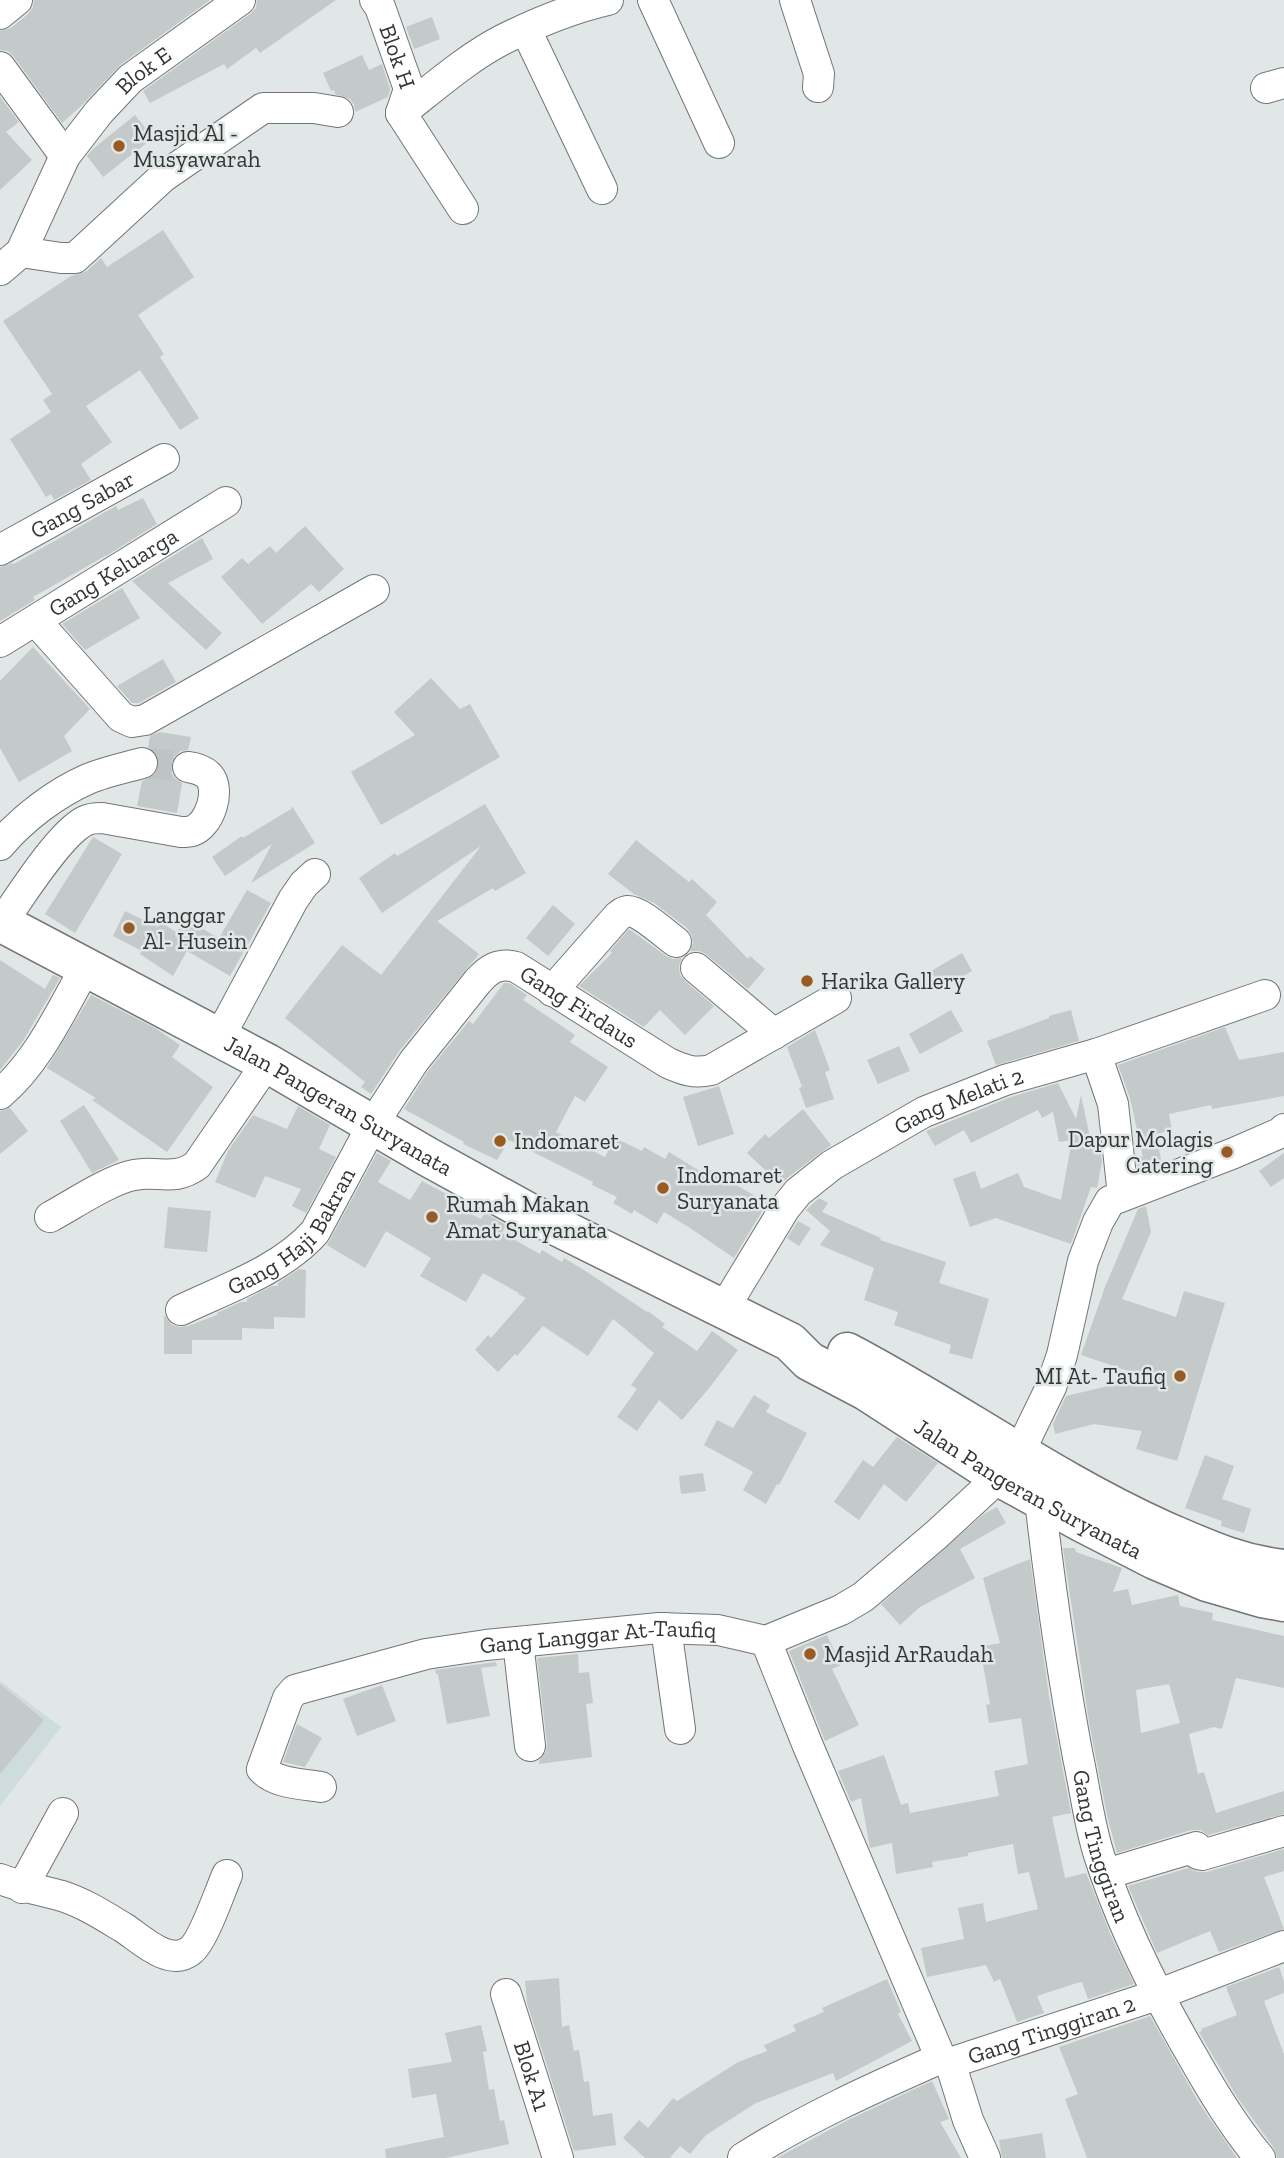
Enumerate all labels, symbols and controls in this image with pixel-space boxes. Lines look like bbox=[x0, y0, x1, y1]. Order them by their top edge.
street label: Blok H bbox=[373, 20, 422, 92]
street label: Blok E bbox=[109, 40, 176, 100]
place label: Masjid Al - Musyawarah bbox=[133, 119, 261, 173]
marker: Masjid Al - Musyawarah bbox=[111, 138, 127, 154]
street label: Gang Sabar bbox=[25, 464, 139, 544]
street label: Gang Keluarga bbox=[43, 521, 183, 622]
place label: Langgar Al- Husein bbox=[143, 901, 247, 955]
marker: Langgar Al- Husein bbox=[121, 920, 137, 936]
street label: Gang Firdaus bbox=[515, 959, 643, 1054]
place label: Harika Gallery bbox=[821, 967, 965, 995]
marker: Harika Gallery bbox=[799, 973, 815, 989]
street label: Jalan Pangeran Suryanata bbox=[220, 1029, 457, 1182]
street label: Gang Melati 2 bbox=[889, 1062, 1026, 1140]
place label: Dapur Molagis Catering bbox=[1068, 1125, 1213, 1179]
place label: Indomaret bbox=[514, 1127, 619, 1155]
marker: Indomaret bbox=[492, 1133, 508, 1149]
marker: Dapur Molagis Catering bbox=[1219, 1144, 1235, 1160]
place label: Indomaret Suryanata bbox=[677, 1161, 782, 1215]
street label: Gang Haji Bakran bbox=[223, 1163, 361, 1301]
marker: Indomaret Suryanata bbox=[655, 1180, 671, 1196]
place label: Rumah Makan Amat Suryanata bbox=[446, 1190, 607, 1244]
marker: Rumah Makan Amat Suryanata bbox=[424, 1209, 440, 1225]
place label: MI At- Taufiq bbox=[1035, 1362, 1167, 1390]
marker: MI At- Taufiq bbox=[1172, 1368, 1188, 1384]
street label: Jalan Pangeran Suryanata bbox=[909, 1412, 1147, 1565]
street label: Gang Langgar At-Taufiq bbox=[478, 1614, 717, 1660]
place label: Masjid ArRaudah bbox=[824, 1640, 993, 1668]
marker: Masjid ArRaudah bbox=[802, 1646, 818, 1662]
street label: Gang Tinggiran bbox=[1067, 1768, 1136, 1926]
street label: Gang Tinggiran 2 bbox=[964, 1989, 1139, 2070]
street label: Blok A1 bbox=[508, 2037, 556, 2115]

